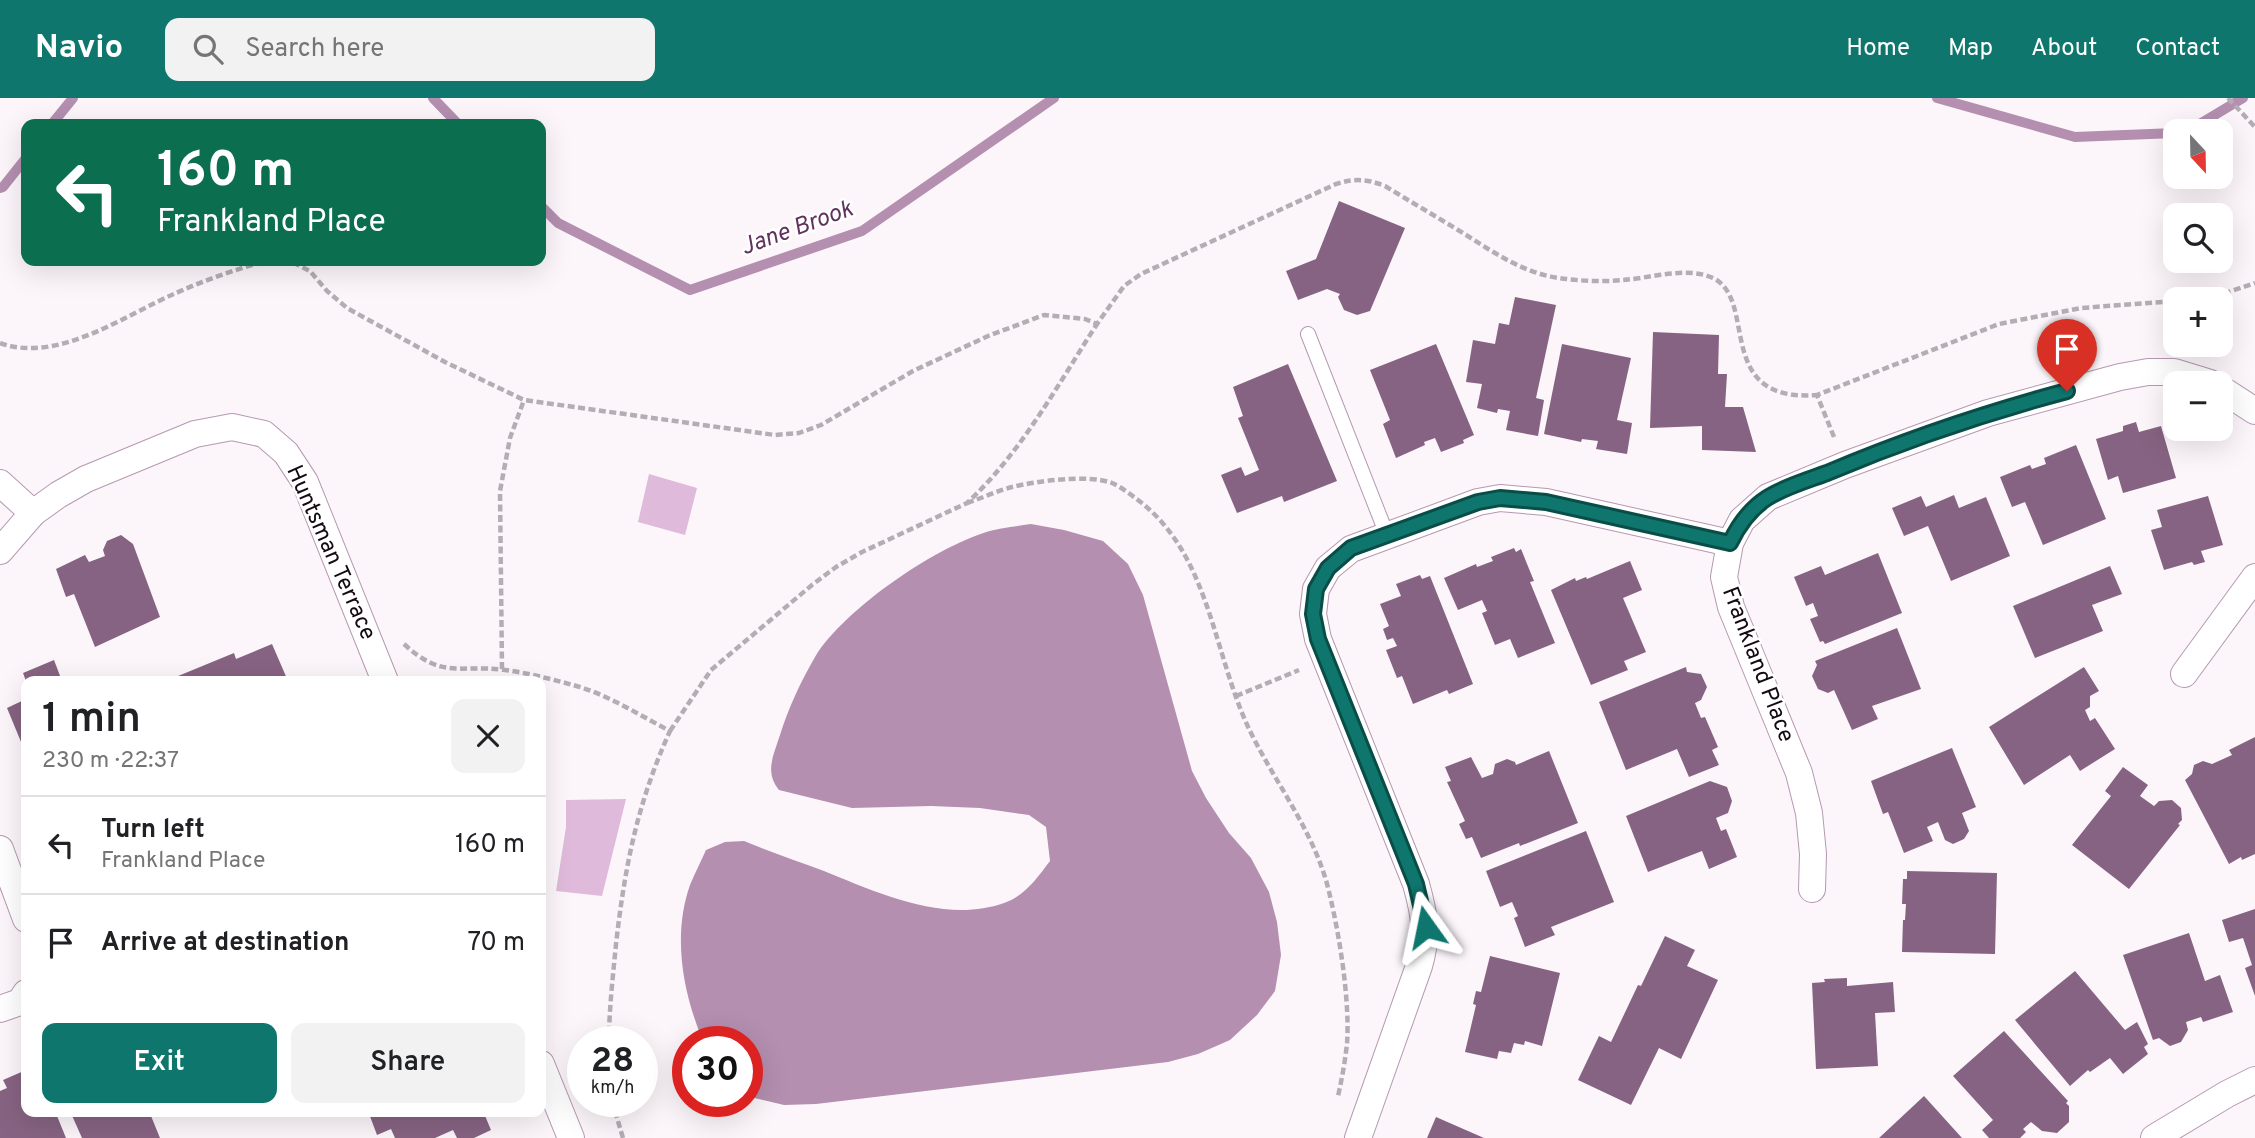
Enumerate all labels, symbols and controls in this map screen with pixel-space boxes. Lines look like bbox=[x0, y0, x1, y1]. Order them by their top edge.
search box bbox=[165, 18, 655, 81]
text: Navio bbox=[35, 28, 123, 70]
icon: search bbox=[189, 30, 227, 68]
text: Search here bbox=[245, 33, 384, 66]
text: Home bbox=[1846, 34, 1910, 64]
text: Map bbox=[1948, 34, 1993, 64]
text: About bbox=[2031, 34, 2097, 64]
text: Contact bbox=[2135, 34, 2220, 64]
north arrow bbox=[2163, 119, 2233, 189]
map controls bbox=[2163, 119, 2233, 441]
text: 160 m bbox=[157, 142, 294, 204]
icon: left bbox=[42, 147, 133, 238]
water label: Jane Brook bbox=[737, 195, 858, 263]
text: Frankland Place bbox=[157, 203, 386, 243]
button: search bbox=[2163, 203, 2233, 273]
button: + bbox=[2163, 287, 2233, 357]
pin bbox=[2037, 319, 2097, 391]
icon: arrive bbox=[2048, 330, 2086, 368]
button: − bbox=[2163, 371, 2233, 441]
street label: Huntsman Terrace bbox=[278, 461, 382, 645]
street label: Frankland Place bbox=[1714, 583, 1800, 747]
text: 1 min bbox=[42, 694, 141, 747]
button: close bbox=[451, 699, 525, 773]
text: 230 m · 22:37 bbox=[42, 747, 179, 776]
text: Turn left bbox=[101, 814, 205, 847]
icon: left bbox=[42, 826, 80, 864]
text: 160 m bbox=[455, 829, 525, 862]
text: Frankland Place bbox=[101, 847, 265, 876]
position arrow bbox=[1389, 890, 1463, 964]
icon: arrive bbox=[42, 924, 80, 962]
text: Arrive at destination bbox=[101, 927, 349, 960]
text: 70 m bbox=[467, 927, 525, 960]
button: Exit bbox=[42, 1023, 277, 1103]
button: Share bbox=[291, 1023, 525, 1103]
speed limit sign: 30 bbox=[672, 1026, 763, 1117]
text: 28 bbox=[591, 1040, 634, 1084]
text: km/h bbox=[591, 1077, 634, 1100]

